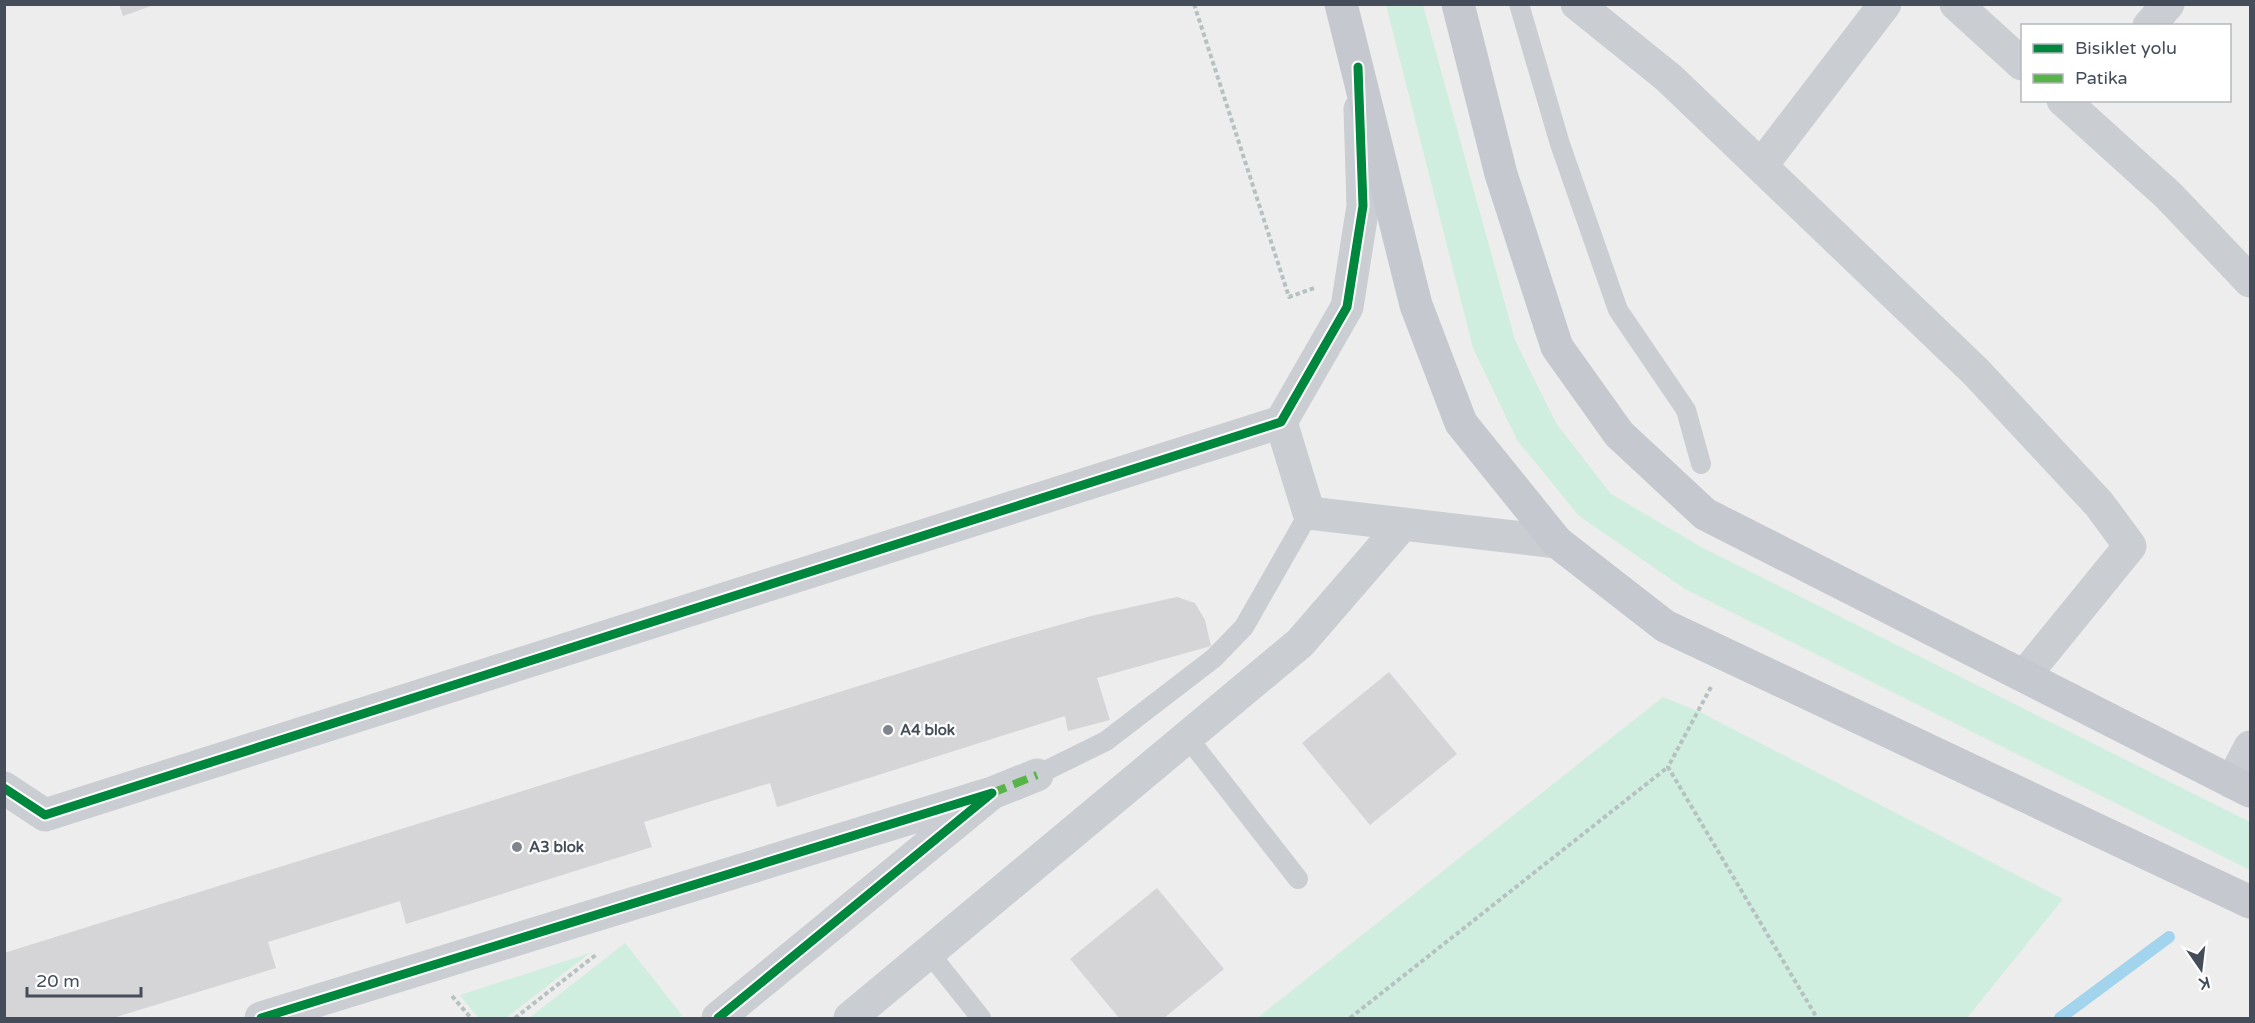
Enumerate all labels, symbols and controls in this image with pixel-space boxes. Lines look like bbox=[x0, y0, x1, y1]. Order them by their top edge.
legend bbox=[2021, 24, 2231, 102]
text: Bisiklet yolu bbox=[2075, 37, 2177, 59]
text: Patika bbox=[2075, 67, 2128, 89]
place label: A4 blok bbox=[900, 721, 955, 739]
marker: A4 blok bbox=[881, 723, 895, 737]
place label: A3 blok bbox=[529, 838, 584, 856]
marker: A3 blok bbox=[510, 840, 524, 854]
north arrow bbox=[2171, 939, 2231, 999]
scale bar bbox=[27, 960, 141, 998]
text: 20 m bbox=[36, 970, 80, 992]
text: K bbox=[2197, 972, 2212, 994]

